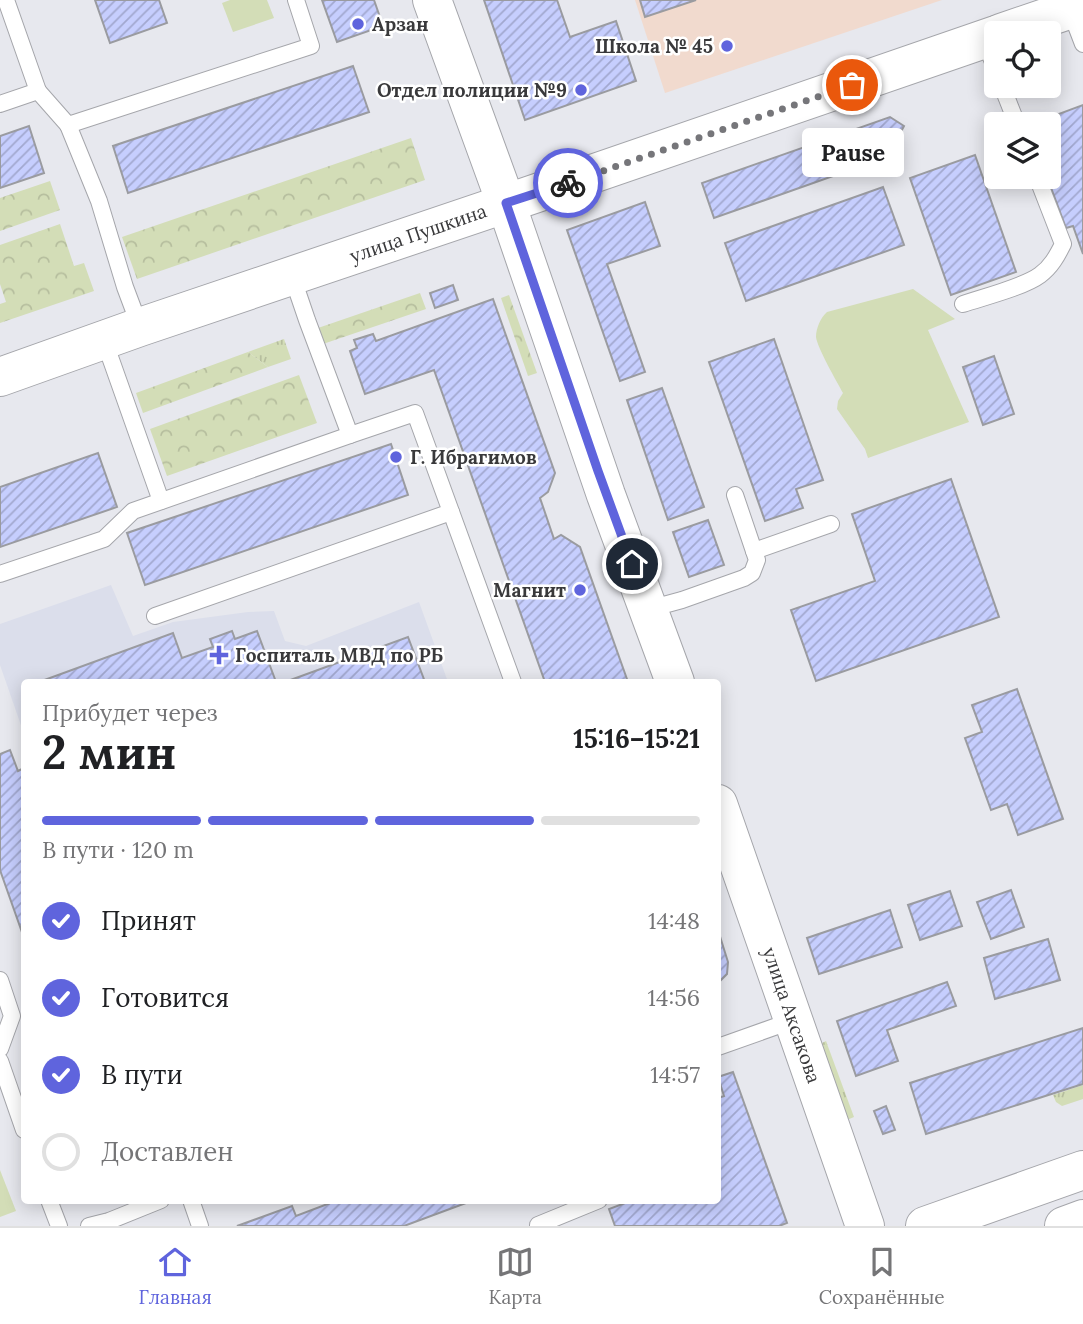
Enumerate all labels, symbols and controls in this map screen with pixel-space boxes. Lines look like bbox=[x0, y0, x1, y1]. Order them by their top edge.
place label: Арзан bbox=[372, 12, 429, 36]
marker: Арзан bbox=[350, 16, 366, 32]
map controls bbox=[984, 21, 1061, 189]
button: locate bbox=[984, 21, 1061, 98]
place label: Школа № 45 bbox=[595, 34, 713, 58]
marker: Школа № 45 bbox=[719, 38, 735, 54]
pin bbox=[822, 55, 882, 115]
icon: bag bbox=[833, 66, 871, 104]
place label: Отдел полиции №9 bbox=[377, 78, 567, 102]
marker: Отдел полиции №9 bbox=[573, 82, 589, 98]
button: layers bbox=[984, 112, 1061, 189]
callout: Pause bbox=[801, 127, 903, 176]
text: Pause bbox=[821, 138, 885, 167]
courier bbox=[533, 148, 603, 218]
icon: bike bbox=[549, 164, 587, 202]
street label: улица Пушкина bbox=[346, 198, 490, 268]
place label: Г. Ибрагимов bbox=[410, 445, 537, 469]
marker: Г. Ибрагимов bbox=[388, 449, 404, 465]
pin bbox=[602, 534, 662, 594]
icon: home bbox=[613, 545, 651, 583]
place label: Магнит bbox=[493, 578, 566, 602]
marker: Магнит bbox=[572, 582, 588, 598]
place label: Госпиталь МВД по РБ bbox=[235, 643, 444, 667]
marker: Госпиталь МВД по РБ bbox=[209, 645, 229, 665]
text: Прибудет через bbox=[42, 698, 218, 727]
text: 15:16–15:21 bbox=[573, 722, 700, 755]
text: 2 мин bbox=[42, 723, 176, 782]
text: В пути · 120 m bbox=[42, 835, 194, 864]
icon: check bbox=[42, 902, 80, 940]
text: Принят bbox=[101, 904, 196, 937]
text: 14:48 bbox=[648, 906, 700, 935]
street label: улица Аксакова bbox=[757, 944, 827, 1086]
icon: check bbox=[42, 979, 80, 1017]
text: Готовится bbox=[101, 981, 229, 1014]
text: 14:56 bbox=[648, 983, 700, 1012]
icon: check bbox=[42, 1056, 80, 1094]
text: В пути bbox=[101, 1058, 183, 1091]
text: 14:57 bbox=[650, 1060, 700, 1089]
text: Доставлен bbox=[101, 1135, 234, 1168]
tab: Главная bbox=[138, 1243, 212, 1309]
tab: Карта bbox=[489, 1243, 542, 1309]
tab: Сохранённые bbox=[819, 1243, 945, 1309]

